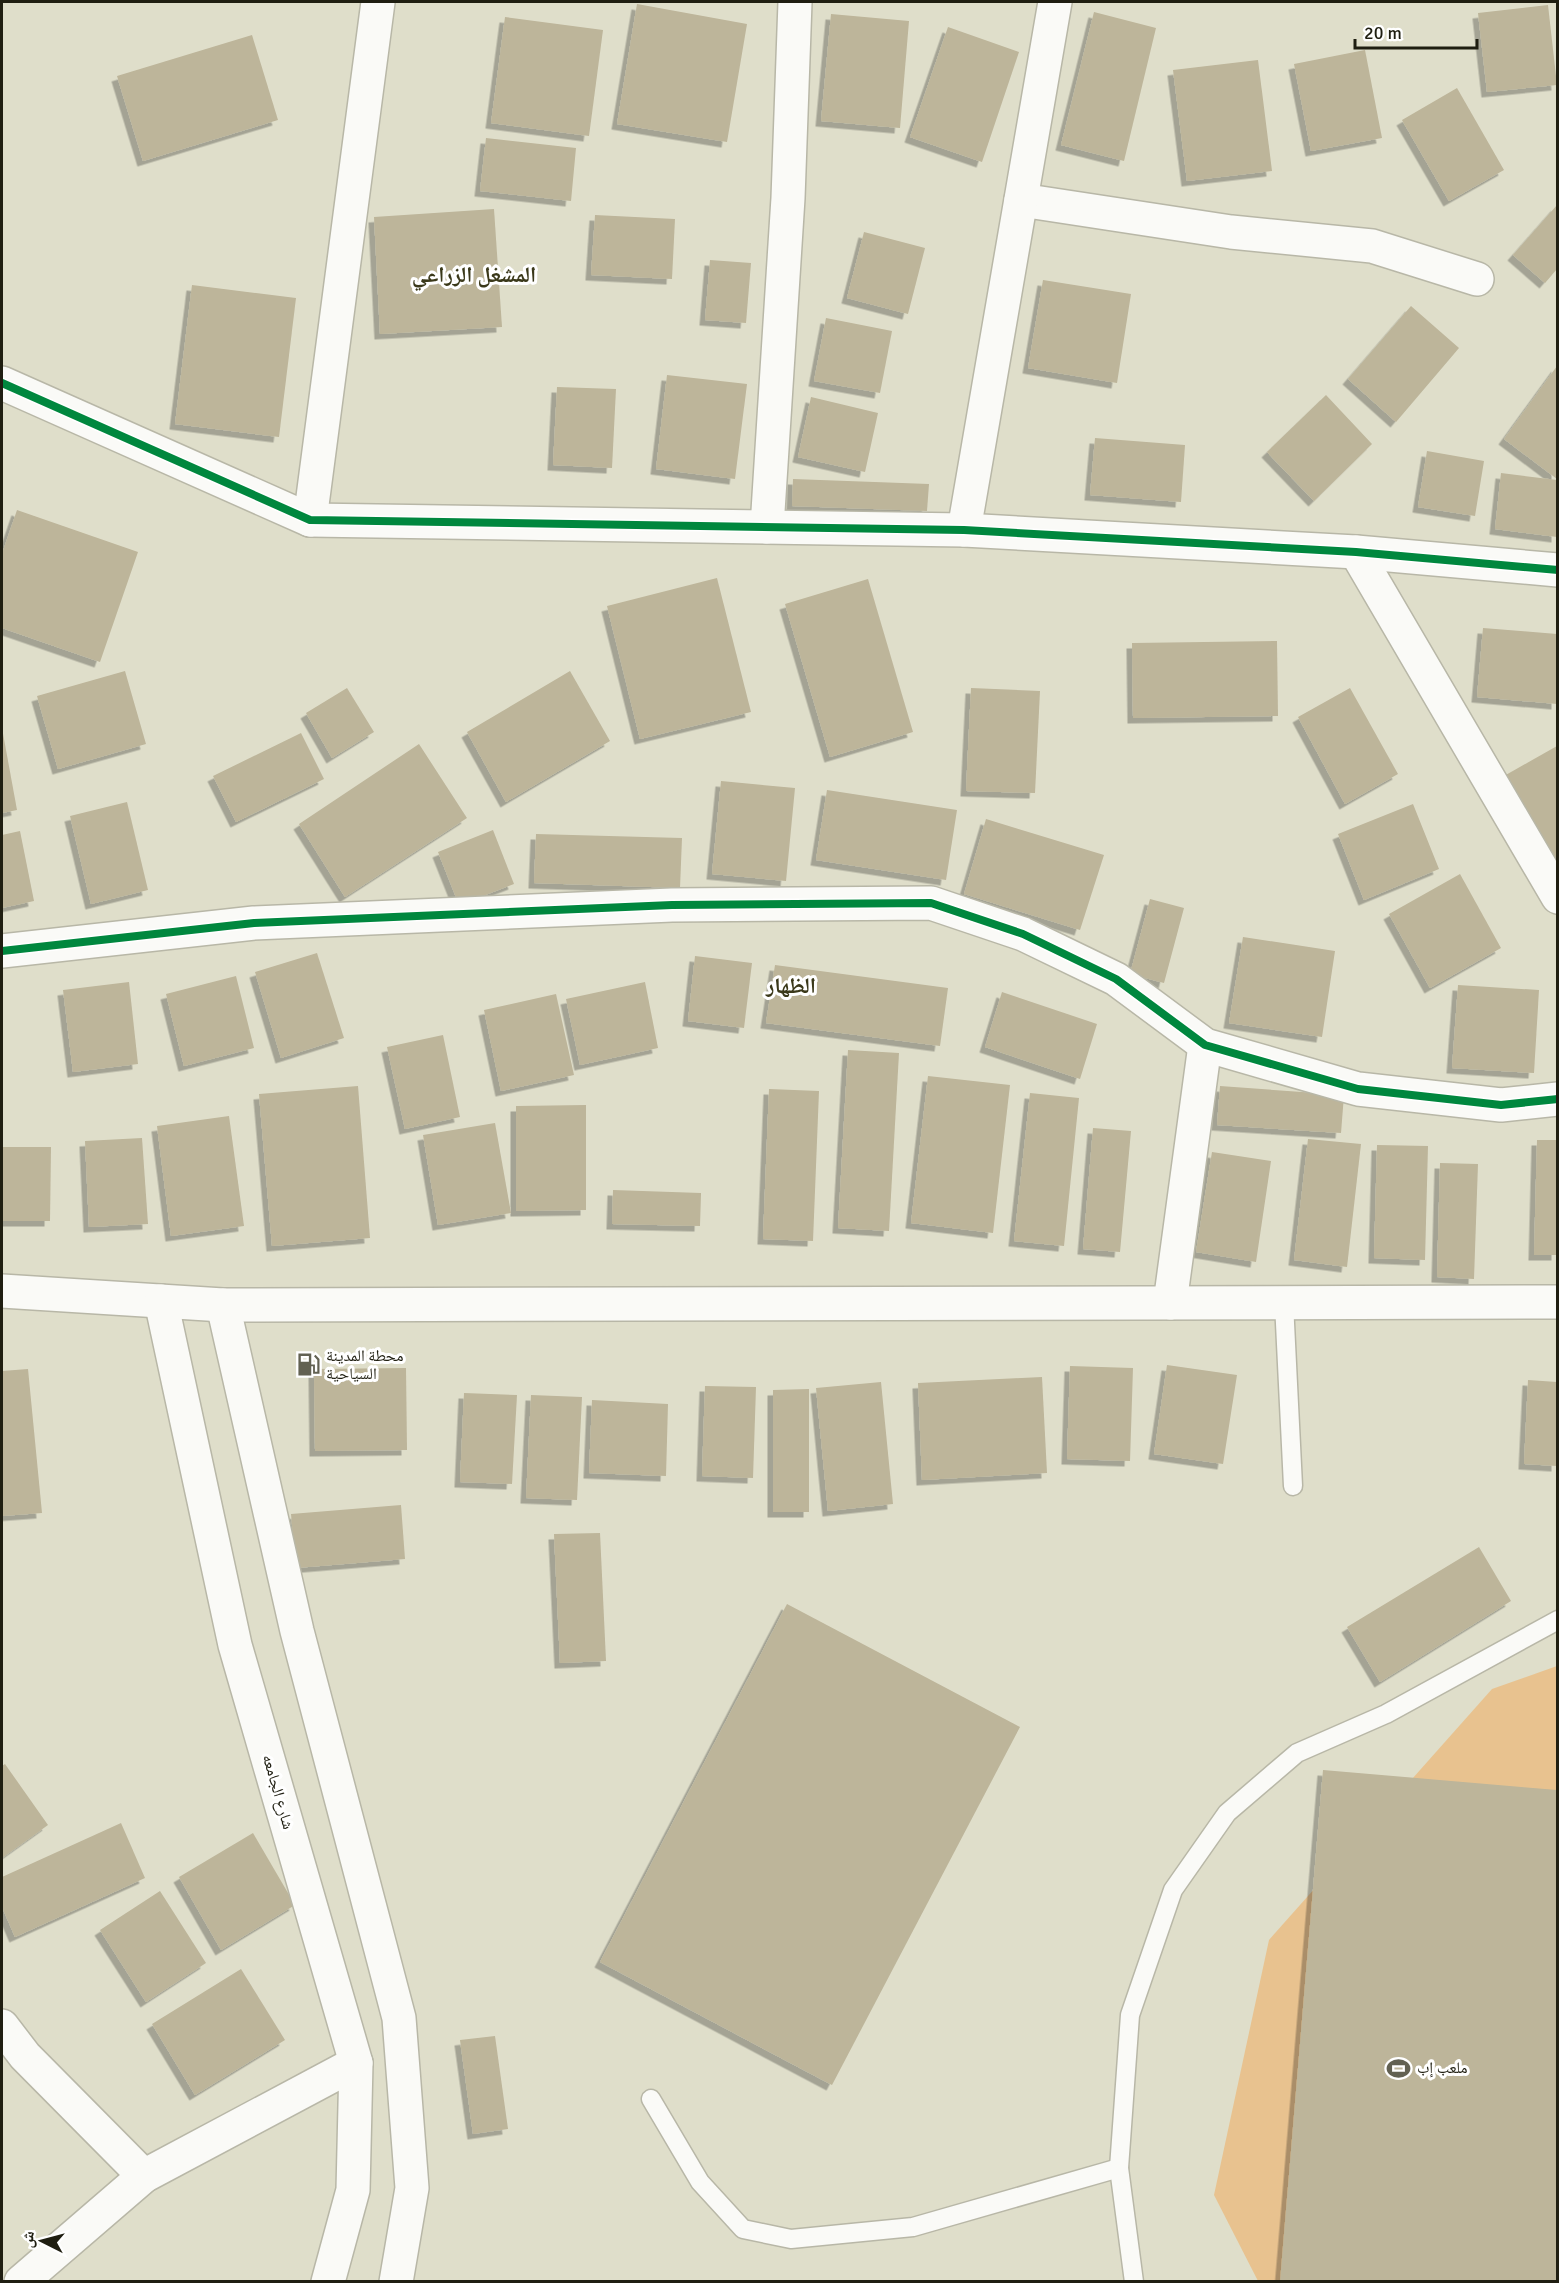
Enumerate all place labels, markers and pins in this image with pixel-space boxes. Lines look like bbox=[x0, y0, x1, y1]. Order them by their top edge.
place label: محطة المدينة السياحية bbox=[326, 1346, 404, 1384]
fuel station icon: محطة المدينة السياحية bbox=[295, 1352, 321, 1378]
sports icon: ملعب إب bbox=[1386, 2055, 1412, 2081]
place label: ملعب إب bbox=[1417, 2058, 1468, 2078]

